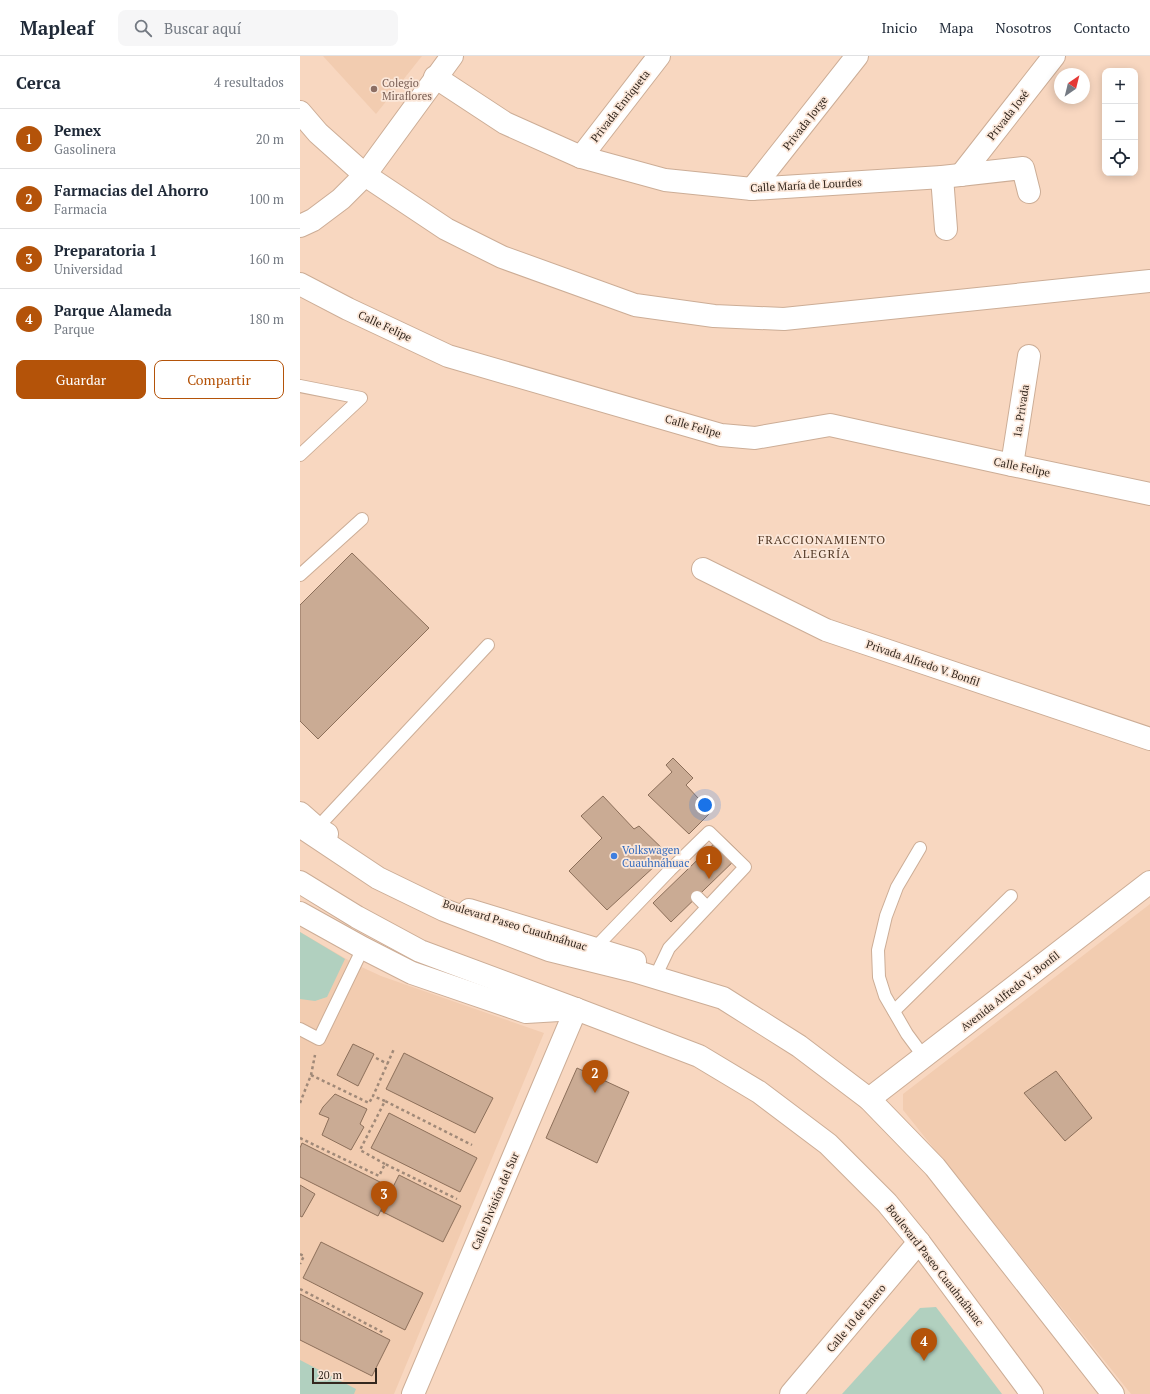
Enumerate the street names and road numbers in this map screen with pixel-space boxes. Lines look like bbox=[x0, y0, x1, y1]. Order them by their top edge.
street label: Privada Enriqueta bbox=[588, 67, 653, 145]
street label: Privada José bbox=[984, 87, 1032, 143]
street label: Privada Jorge bbox=[779, 93, 831, 153]
street label: Calle María de Lourdes bbox=[750, 175, 862, 195]
street label: Calle Felipe bbox=[356, 308, 414, 345]
street label: 1a. Privada bbox=[1010, 383, 1032, 439]
street label: Calle Felipe bbox=[663, 411, 723, 441]
street label: Calle Felipe bbox=[992, 454, 1052, 480]
street label: Privada Alfredo V. Bonfil bbox=[864, 637, 982, 689]
street label: Boulevard Paseo Cuauhnáhuac bbox=[441, 896, 589, 954]
street label: Avenida Alfredo V. Bonfil bbox=[958, 948, 1062, 1034]
street label: Calle División del Sur bbox=[468, 1149, 522, 1252]
street label: Boulevard Paseo Cuauhnáhuac bbox=[883, 1201, 987, 1329]
street label: Calle 10 de Enero bbox=[823, 1281, 889, 1355]

